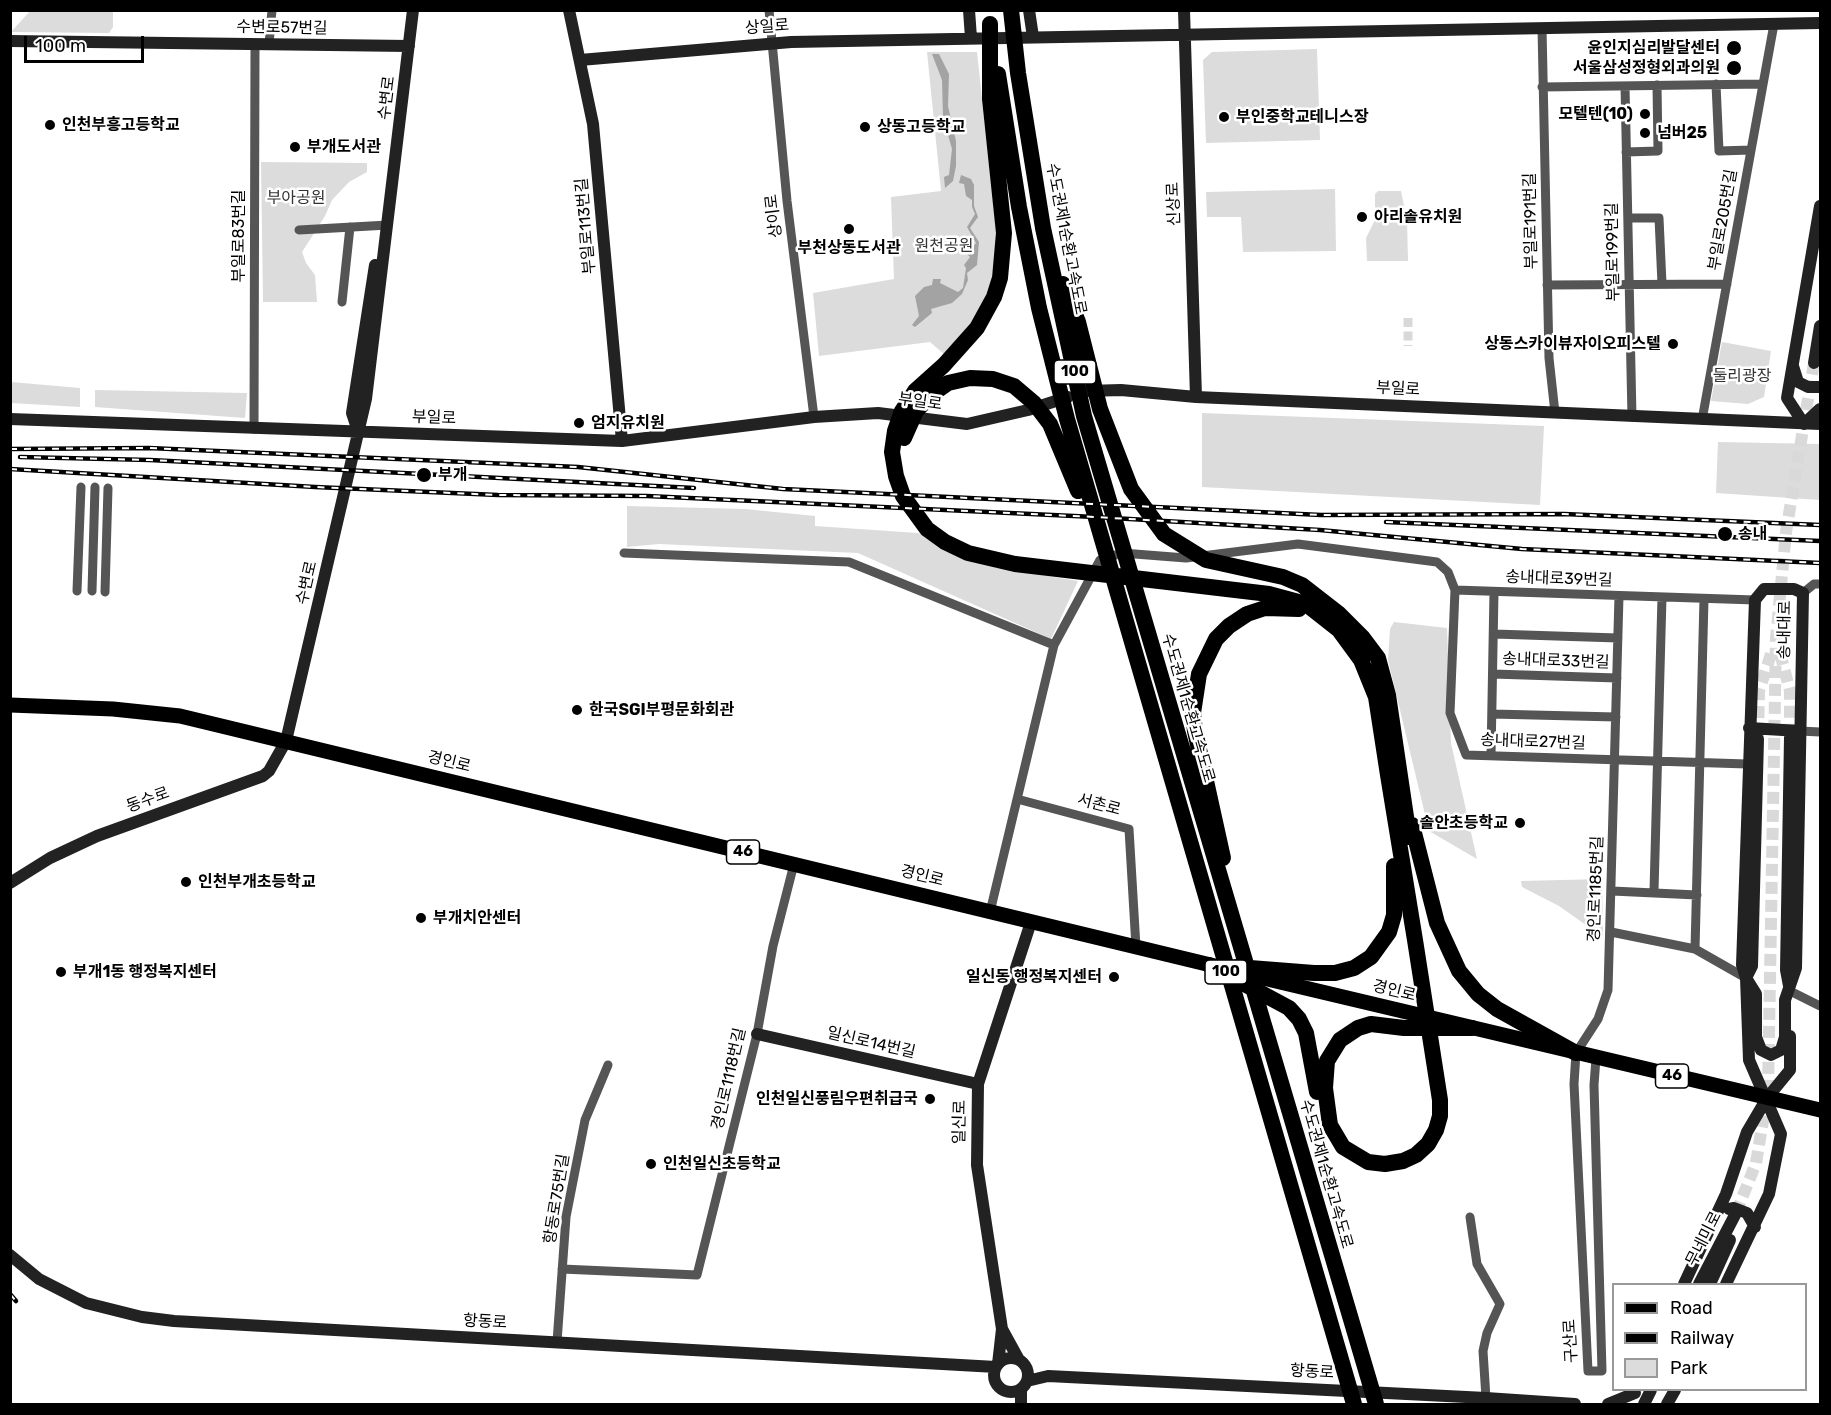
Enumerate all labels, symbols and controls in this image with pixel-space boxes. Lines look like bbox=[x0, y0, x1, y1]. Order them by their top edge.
street label: 상일로 bbox=[744, 16, 790, 38]
street label: 수변로57번길 bbox=[236, 18, 328, 38]
scale bar bbox=[27, 24, 147, 62]
text: 100 m bbox=[35, 35, 86, 57]
place label: 윤인지심리발달센터 bbox=[1588, 38, 1720, 58]
marker: 윤인지심리발달센터 bbox=[1725, 39, 1743, 57]
place label: 서울삼성정형외과의원 bbox=[1573, 58, 1720, 78]
marker: 서울삼성정형외과의원 bbox=[1725, 59, 1743, 77]
street label: 수변로 bbox=[375, 75, 399, 121]
place label: 모텔텐(10) bbox=[1559, 104, 1633, 124]
place label: 부인중학교테니스장 bbox=[1236, 107, 1368, 127]
marker: 모텔텐(10) bbox=[1638, 107, 1652, 121]
marker: 부인중학교테니스장 bbox=[1217, 110, 1231, 124]
place label: 인천부흥고등학교 bbox=[62, 115, 180, 135]
place label: 상동고등학교 bbox=[877, 117, 965, 137]
marker: 인천부흥고등학교 bbox=[43, 118, 57, 132]
marker: 상동고등학교 bbox=[858, 120, 872, 134]
place label: 넘버25 bbox=[1657, 123, 1707, 143]
marker: 넘버25 bbox=[1638, 126, 1652, 140]
place label: 부개도서관 bbox=[307, 137, 381, 157]
marker: 부개도서관 bbox=[288, 140, 302, 154]
street label: 수도권제1순환고속도로 bbox=[1042, 162, 1090, 316]
street label: 부일로205번길 bbox=[1705, 168, 1741, 272]
street label: 부일로191번길 bbox=[1521, 172, 1541, 270]
street label: 부일로113번길 bbox=[572, 177, 600, 275]
street label: 신상로 bbox=[1164, 182, 1184, 226]
park label: 부아공원 bbox=[267, 188, 325, 208]
street label: 부일로83번길 bbox=[229, 189, 249, 283]
street label: 상이로 bbox=[762, 193, 786, 239]
street label: 부일로199번길 bbox=[1603, 202, 1623, 302]
place label: 아리솔유치원 bbox=[1374, 207, 1462, 227]
marker: 아리솔유치원 bbox=[1355, 210, 1369, 224]
marker: 부천상동도서관 bbox=[842, 222, 856, 236]
park label: 원천공원 bbox=[915, 236, 973, 256]
place label: 부천상동도서관 bbox=[797, 238, 901, 258]
place label: 상동스카이뷰자이오피스텔 bbox=[1484, 334, 1661, 354]
marker: 상동스카이뷰자이오피스텔 bbox=[1666, 337, 1680, 351]
road number: 100 bbox=[1054, 360, 1096, 384]
park label: 둘리광장 bbox=[1713, 366, 1771, 386]
street label: 부일로 bbox=[1375, 378, 1421, 400]
street label: 부일로 bbox=[897, 389, 943, 415]
street label: 부일로 bbox=[412, 408, 456, 428]
place label: 엄지유치원 bbox=[591, 413, 665, 433]
marker: 엄지유치원 bbox=[572, 416, 586, 430]
place label: 부개 bbox=[438, 465, 467, 485]
marker: 부개 bbox=[415, 466, 433, 484]
place label: 송내 bbox=[1738, 524, 1767, 544]
marker: 송내 bbox=[1716, 525, 1734, 543]
street label: 수변로 bbox=[293, 559, 321, 607]
street label: 송내대로39번길 bbox=[1505, 568, 1613, 590]
street label: 송내대로 bbox=[1775, 600, 1795, 660]
street label: 수도권제1순환고속도로 bbox=[1158, 631, 1218, 785]
street label: 송내대로33번길 bbox=[1502, 650, 1610, 672]
place label: 한국SGI부평문화회관 bbox=[589, 700, 734, 720]
marker: 한국SGI부평문화회관 bbox=[570, 703, 584, 717]
street label: 송내대로27번길 bbox=[1480, 731, 1586, 753]
street label: 경인로 bbox=[425, 747, 473, 777]
street label: 동수로 bbox=[124, 783, 172, 817]
street label: 서촌로 bbox=[1075, 790, 1123, 820]
place label: 솔안초등학교 bbox=[1420, 813, 1508, 833]
marker: 솔안초등학교 bbox=[1513, 816, 1527, 830]
street label: 경인로1185번길 bbox=[1585, 835, 1607, 943]
road number: 46 bbox=[726, 840, 760, 864]
street label: 경인로 bbox=[898, 861, 946, 891]
place label: 인천부개초등학교 bbox=[198, 872, 316, 892]
marker: 인천부개초등학교 bbox=[179, 875, 193, 889]
place label: 부개치안센터 bbox=[433, 908, 521, 928]
marker: 부개치안센터 bbox=[414, 911, 428, 925]
road number: 100 bbox=[1205, 960, 1247, 984]
place label: 부개1동 행정복지센터 bbox=[73, 962, 217, 982]
marker: 부개1동 행정복지센터 bbox=[54, 965, 68, 979]
place label: 일신동 행정복지센터 bbox=[966, 967, 1102, 987]
marker: 일신동 행정복지센터 bbox=[1107, 970, 1121, 984]
street label: 경인로 bbox=[1370, 976, 1418, 1006]
street label: 일신로14번길 bbox=[825, 1023, 917, 1063]
street label: 경인로1118번길 bbox=[708, 1026, 750, 1132]
road number: 46 bbox=[1656, 1064, 1688, 1088]
place label: 인천일신풍림우편취급국 bbox=[756, 1089, 918, 1109]
marker: 인천일신풍림우편취급국 bbox=[923, 1092, 937, 1106]
street label: 수도권제1순환고속도로 bbox=[1296, 1097, 1356, 1251]
street label: 일신로 bbox=[950, 1100, 970, 1144]
street label: 항동로75번길 bbox=[540, 1152, 574, 1246]
place label: 인천일신초등학교 bbox=[663, 1154, 781, 1174]
marker: 인천일신초등학교 bbox=[644, 1157, 658, 1171]
street label: 무네미로 bbox=[1682, 1208, 1726, 1270]
legend bbox=[1612, 1283, 1807, 1391]
text: Road bbox=[1670, 1297, 1713, 1319]
street label: 항동로 bbox=[462, 1311, 508, 1333]
street label: 구산로 bbox=[1560, 1318, 1582, 1364]
text: Railway bbox=[1670, 1327, 1734, 1349]
text: Park bbox=[1670, 1357, 1707, 1379]
street label: 항동로 bbox=[1289, 1361, 1335, 1383]

